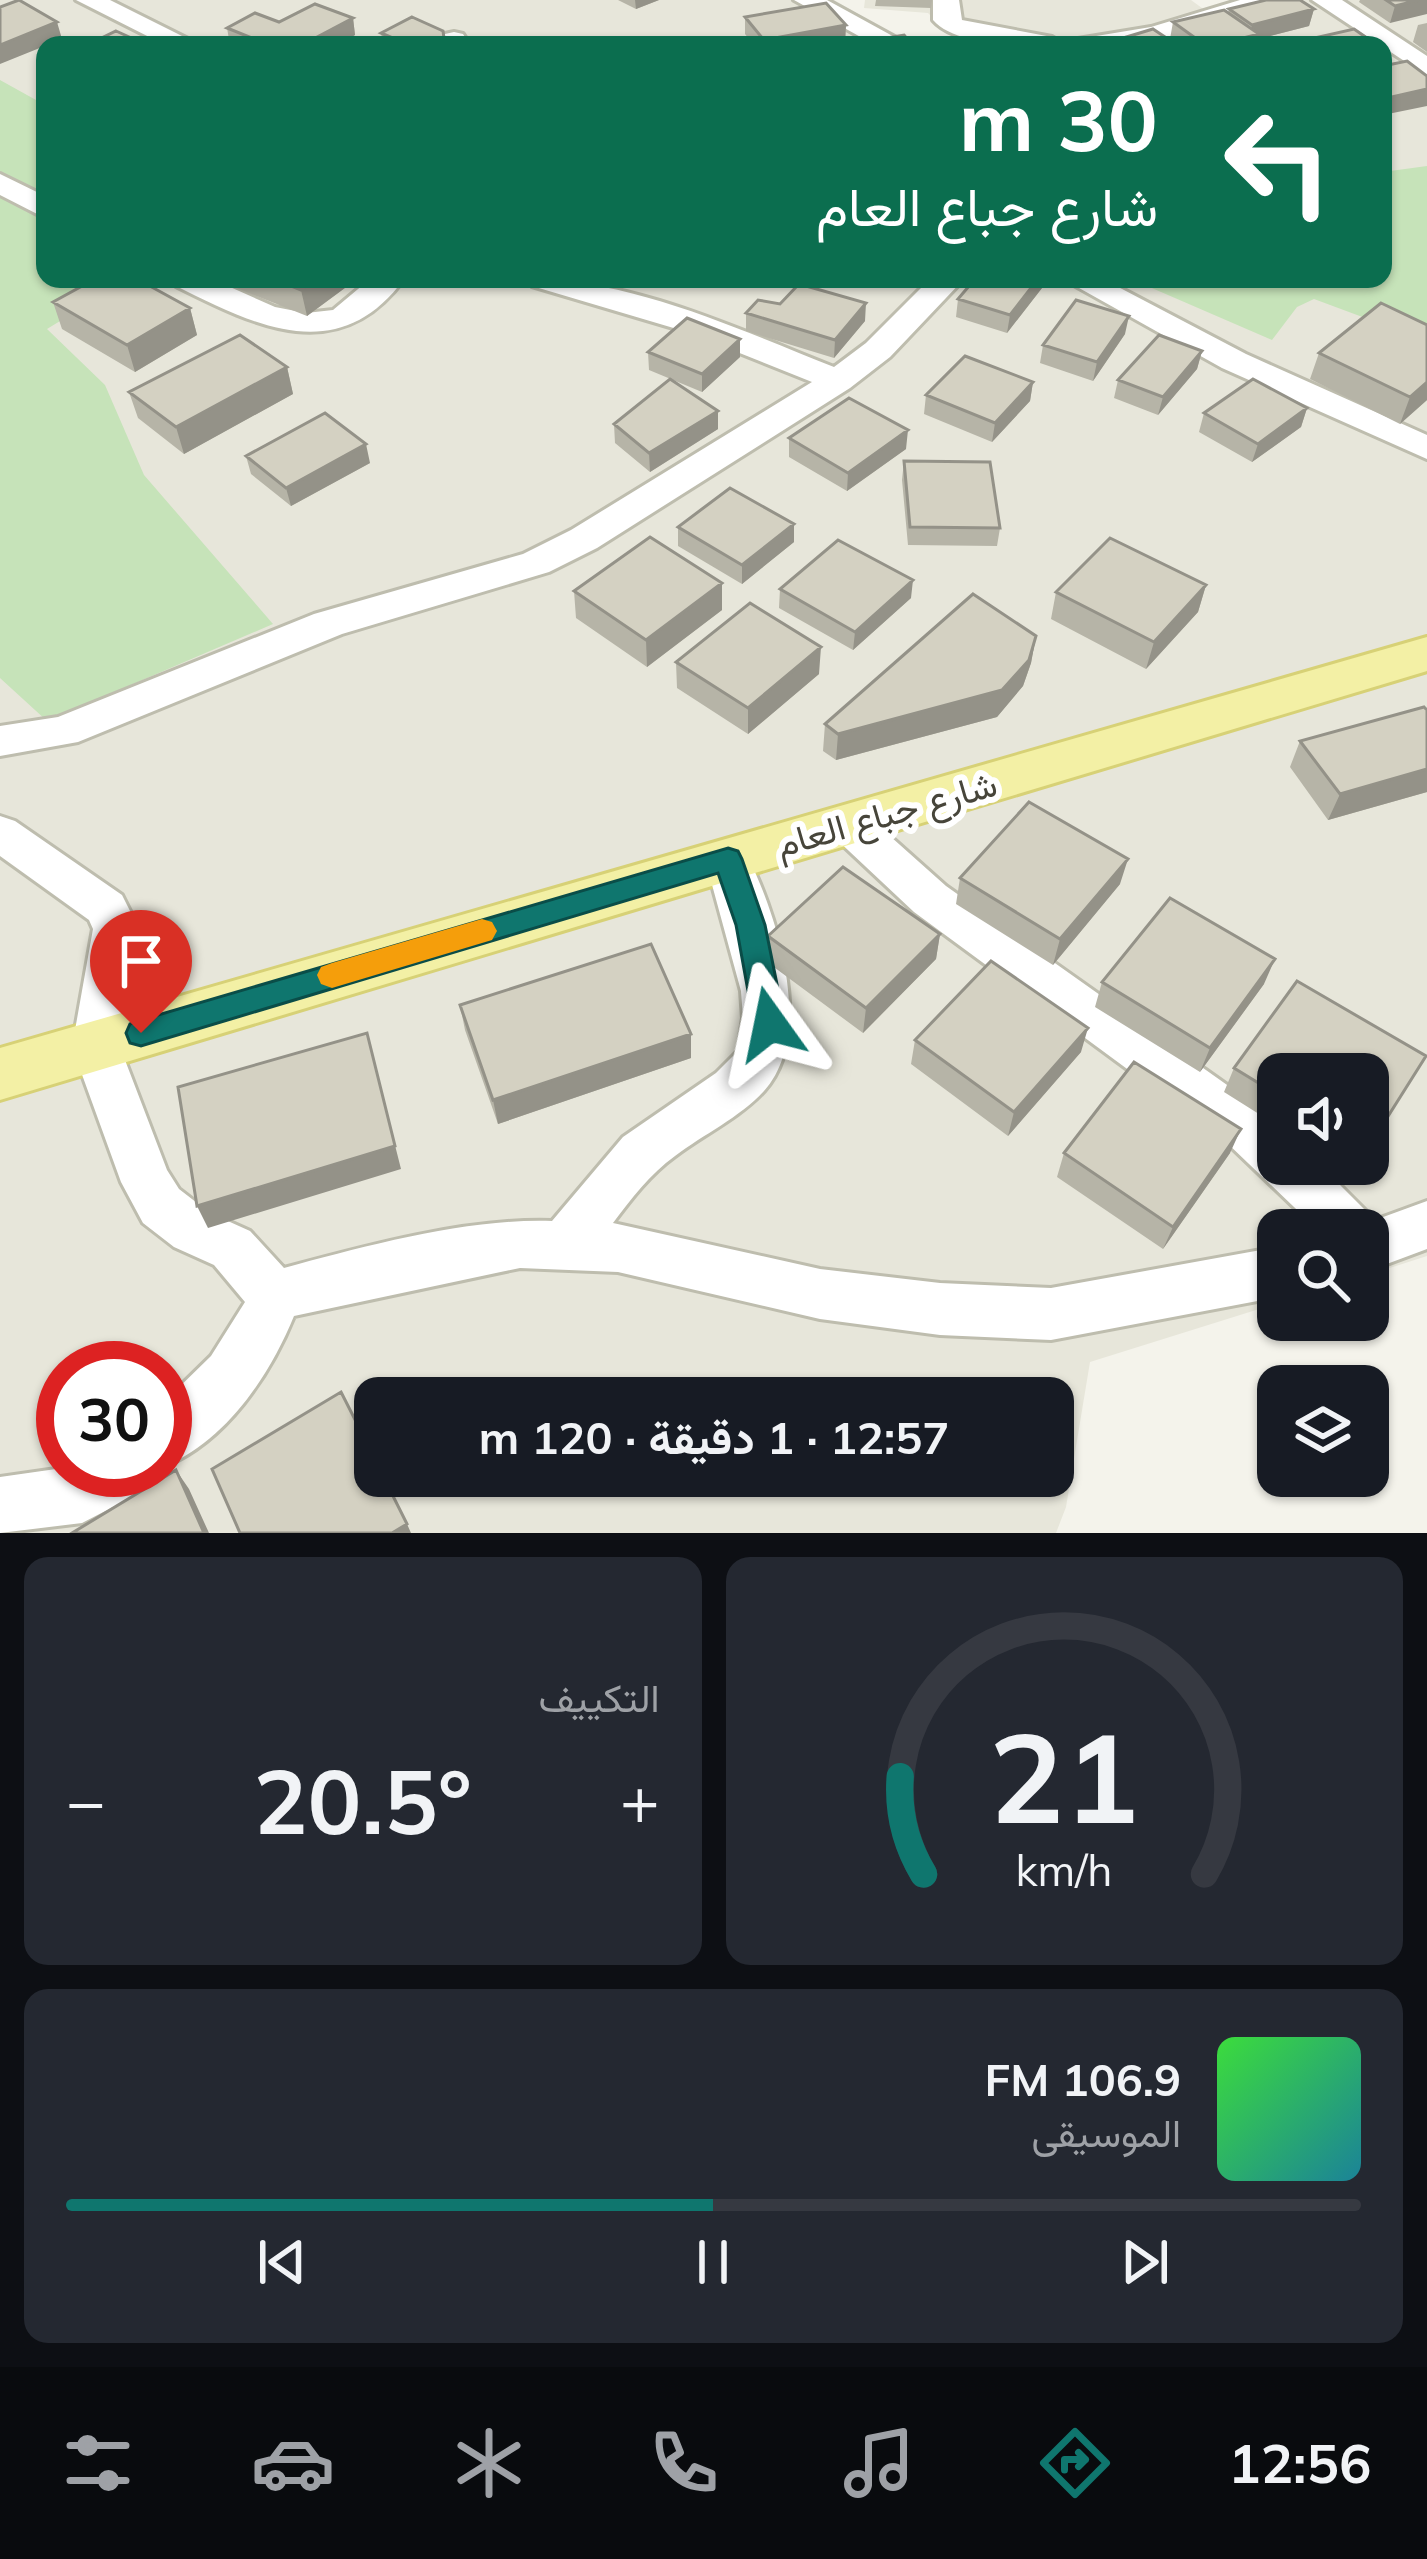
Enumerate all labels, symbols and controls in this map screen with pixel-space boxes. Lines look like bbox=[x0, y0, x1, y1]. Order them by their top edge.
text: 30 m bbox=[959, 67, 1158, 172]
icon: left bbox=[1200, 84, 1356, 240]
text: شارع جباع العام bbox=[816, 172, 1158, 240]
street label: شارع جباع العام bbox=[770, 760, 1003, 869]
pin bbox=[90, 910, 192, 1033]
icon: arrive bbox=[108, 928, 174, 994]
position arrow bbox=[707, 961, 833, 1087]
map controls bbox=[1257, 1053, 1389, 1497]
button: sound bbox=[1257, 1053, 1389, 1185]
button: search bbox=[1257, 1209, 1389, 1341]
speed limit sign: 30 bbox=[36, 1341, 192, 1497]
button: layers bbox=[1257, 1365, 1389, 1497]
text: 12:57 · 1 دقيقة · 120 m bbox=[479, 1409, 949, 1465]
text: التكييف bbox=[539, 1673, 660, 1722]
text: 21 bbox=[989, 1698, 1139, 1854]
text: 20.5° bbox=[254, 1744, 472, 1857]
text: − bbox=[66, 1759, 106, 1842]
text: + bbox=[620, 1759, 660, 1842]
text: km/h bbox=[1016, 1843, 1113, 1897]
text: 106.9 FM bbox=[985, 2051, 1181, 2107]
text: الموسيقى bbox=[1031, 2108, 1181, 2157]
icon: previous bbox=[249, 2229, 315, 2295]
icon: pause bbox=[680, 2229, 746, 2295]
icon: next bbox=[1112, 2229, 1178, 2295]
icon: filters bbox=[56, 2421, 140, 2505]
icon: car bbox=[251, 2421, 335, 2505]
icon: climate bbox=[447, 2421, 531, 2505]
icon: phone bbox=[642, 2421, 726, 2505]
icon: music bbox=[837, 2421, 921, 2505]
icon: directions bbox=[1033, 2421, 1117, 2505]
text: 12:56 bbox=[1228, 2429, 1371, 2497]

